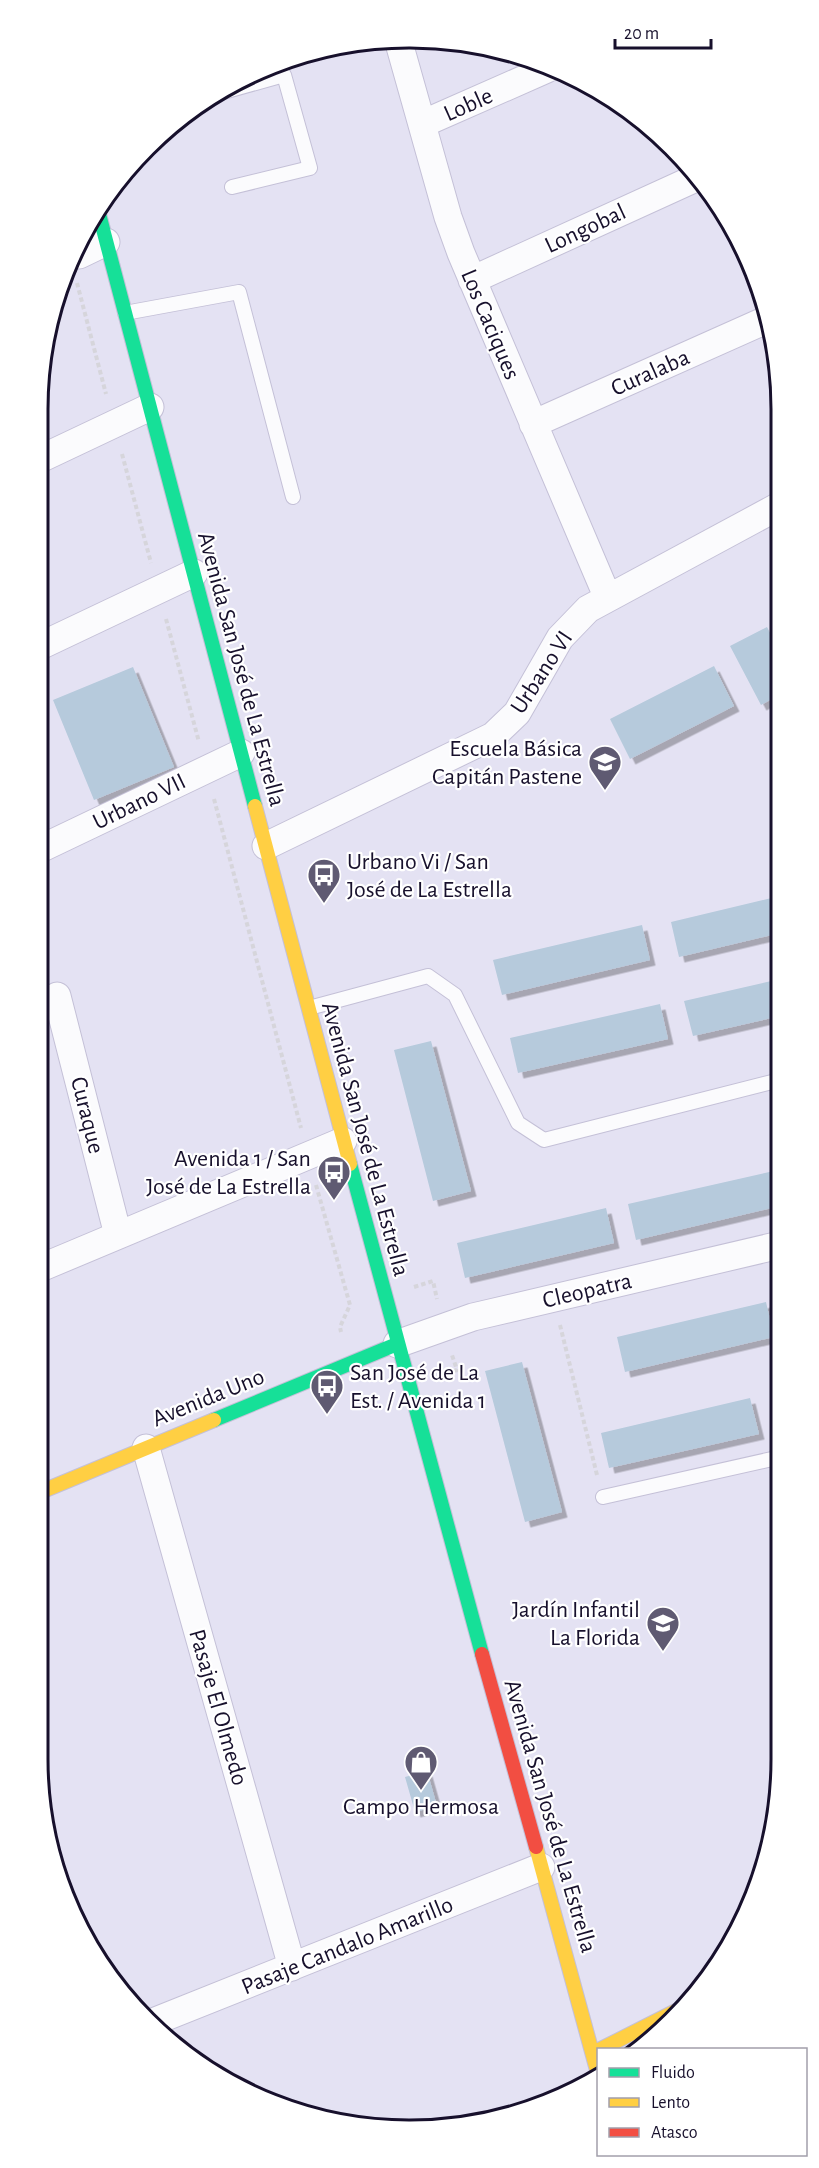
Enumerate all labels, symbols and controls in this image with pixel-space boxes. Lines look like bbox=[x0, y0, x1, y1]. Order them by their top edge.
scale bar bbox=[615, 12, 711, 50]
text: 20 m bbox=[624, 25, 659, 43]
street label: Loble bbox=[440, 84, 496, 126]
street label: Longobal bbox=[541, 200, 630, 258]
street label: Los Caciques bbox=[456, 266, 524, 383]
street label: Curalaba bbox=[608, 345, 693, 401]
street label: Avenida San José de La Estrella bbox=[193, 529, 289, 809]
street label: Urbano VI bbox=[506, 627, 577, 718]
place label: Escuela Básica Capitán Pastene bbox=[432, 737, 582, 789]
school or university icon: Escuela Básica Capitán Pastene bbox=[587, 744, 623, 791]
street label: Urbano VII bbox=[89, 769, 190, 835]
place label: Urbano Vi / San José de La Estrella bbox=[347, 850, 512, 902]
bus stop icon: Urbano Vi / San José de La Estrella bbox=[306, 857, 342, 904]
street label: Avenida San José de La Estrella bbox=[317, 999, 413, 1279]
street label: Curaque bbox=[66, 1074, 108, 1156]
place label: Avenida 1 / San José de La Estrella bbox=[146, 1147, 311, 1199]
bus stop icon: Avenida 1 / San José de La Estrella bbox=[316, 1154, 352, 1201]
street label: Cleopatra bbox=[540, 1269, 634, 1313]
place label: San José de La Est. / Avenida 1 bbox=[350, 1361, 486, 1413]
street label: Avenida Uno bbox=[149, 1365, 268, 1431]
bus stop icon: San José de La Est. / Avenida 1 bbox=[309, 1368, 345, 1415]
place label: Jardín Infantil La Florida bbox=[512, 1598, 640, 1650]
school or university icon: Jardín Infantil La Florida bbox=[645, 1605, 681, 1652]
street label: Pasaje El Olmedo bbox=[184, 1626, 252, 1788]
street label: Avenida San José de La Estrella bbox=[500, 1677, 601, 1956]
shop icon: Campo Hermosa bbox=[403, 1744, 439, 1791]
place label: Campo Hermosa bbox=[343, 1795, 499, 1819]
street label: Pasaje Candalo Amarillo bbox=[238, 1892, 457, 1999]
legend bbox=[597, 2048, 807, 2156]
text: Fluido bbox=[651, 2064, 695, 2082]
text: Lento bbox=[651, 2094, 690, 2112]
text: Atasco bbox=[651, 2124, 698, 2142]

